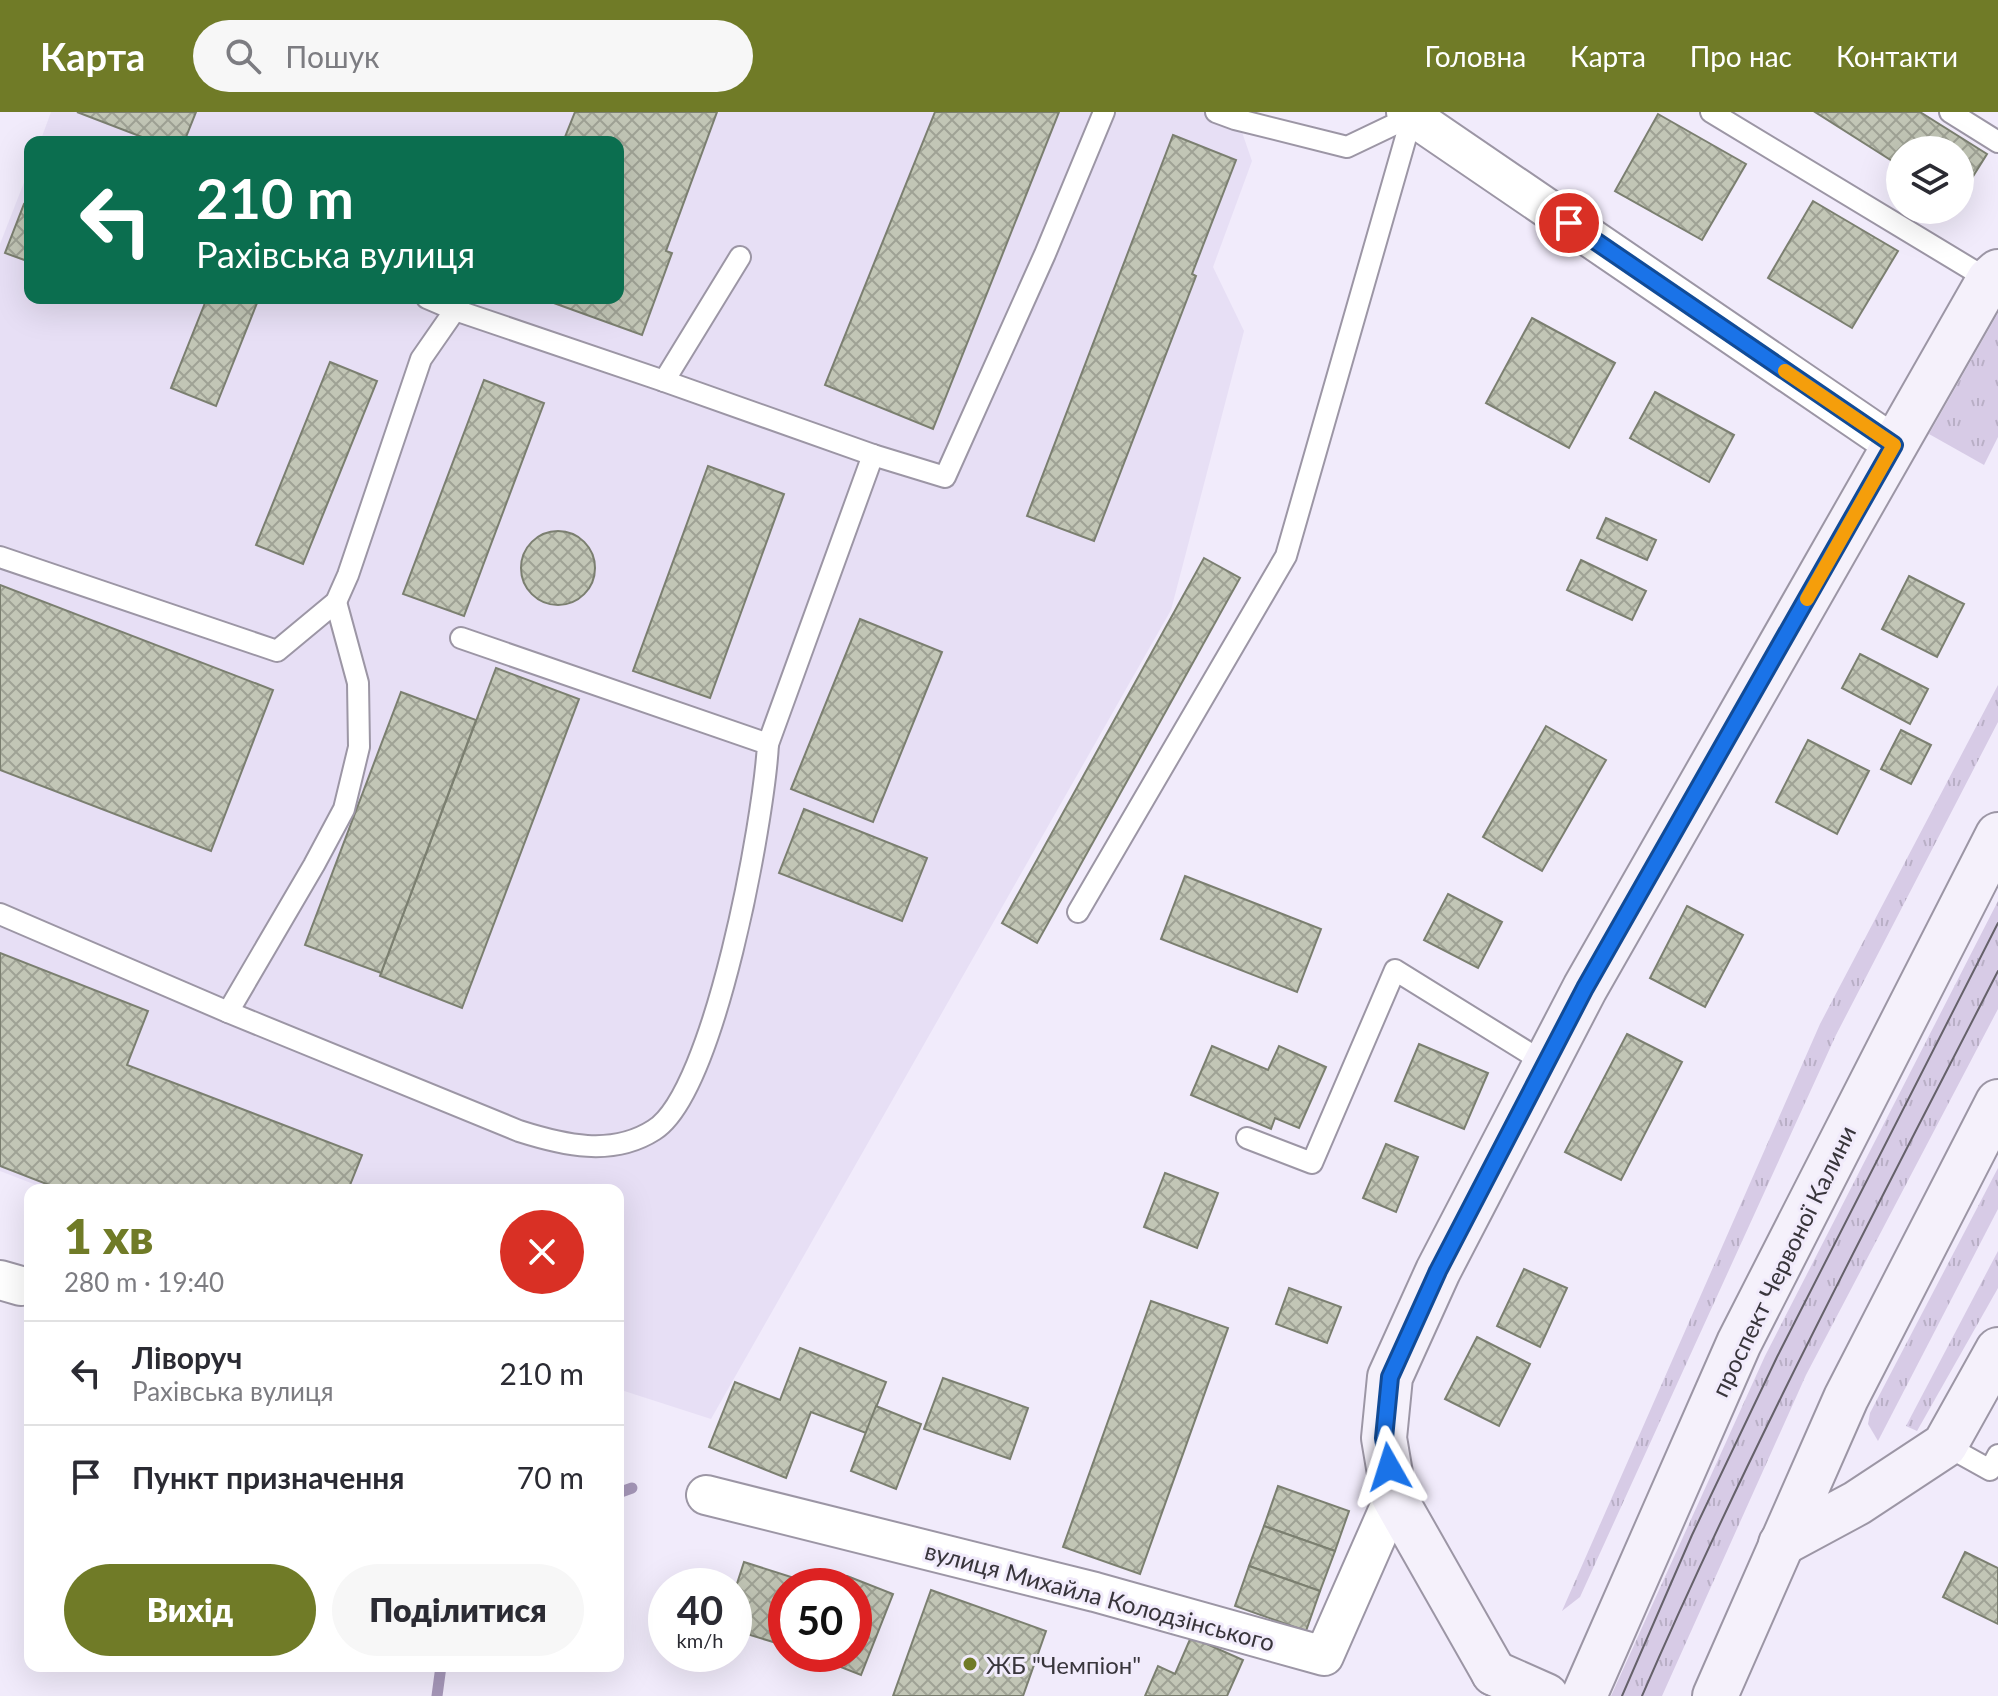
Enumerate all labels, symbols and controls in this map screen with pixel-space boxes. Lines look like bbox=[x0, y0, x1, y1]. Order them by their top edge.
search box bbox=[193, 20, 753, 92]
text: Карта bbox=[40, 33, 145, 79]
icon: search bbox=[221, 34, 265, 78]
text: Пошук bbox=[285, 38, 380, 74]
text: Головна bbox=[1425, 39, 1526, 73]
text: Карта bbox=[1570, 39, 1646, 73]
text: Про нас bbox=[1690, 39, 1792, 73]
text: Контакти bbox=[1836, 39, 1958, 73]
map controls bbox=[1886, 136, 1974, 224]
button: layers bbox=[1886, 136, 1974, 224]
text: 210 m bbox=[196, 164, 354, 231]
icon: left bbox=[64, 168, 168, 272]
pin bbox=[1535, 189, 1603, 257]
icon: arrive bbox=[1547, 201, 1591, 245]
text: Рахівська вулиця bbox=[196, 232, 475, 276]
street label: проспект Червоної Калини bbox=[1705, 1121, 1861, 1401]
text: 1 хв bbox=[64, 1207, 153, 1264]
button: close bbox=[500, 1210, 584, 1294]
text: 280 m · 19:40 bbox=[64, 1266, 224, 1298]
text: Ліворуч bbox=[132, 1339, 242, 1375]
icon: left bbox=[64, 1351, 108, 1395]
text: 210 m bbox=[499, 1355, 584, 1391]
text: Рахівська вулиця bbox=[132, 1375, 334, 1407]
position arrow bbox=[1347, 1425, 1431, 1509]
icon: arrive bbox=[64, 1455, 108, 1499]
text: Пункт призначення bbox=[132, 1459, 405, 1495]
text: 70 m bbox=[517, 1459, 584, 1495]
street label: вулиця Михайла Колодзінського bbox=[922, 1535, 1278, 1657]
button: Вихід bbox=[64, 1564, 316, 1656]
button: Поділитися bbox=[332, 1564, 584, 1656]
speed limit sign: 50 bbox=[768, 1568, 872, 1672]
text: 40 bbox=[677, 1586, 723, 1634]
text: km/h bbox=[677, 1628, 723, 1652]
place label: ЖБ "Чемпіон" bbox=[986, 1650, 1141, 1679]
marker: ЖБ "Чемпіон" bbox=[961, 1655, 979, 1673]

